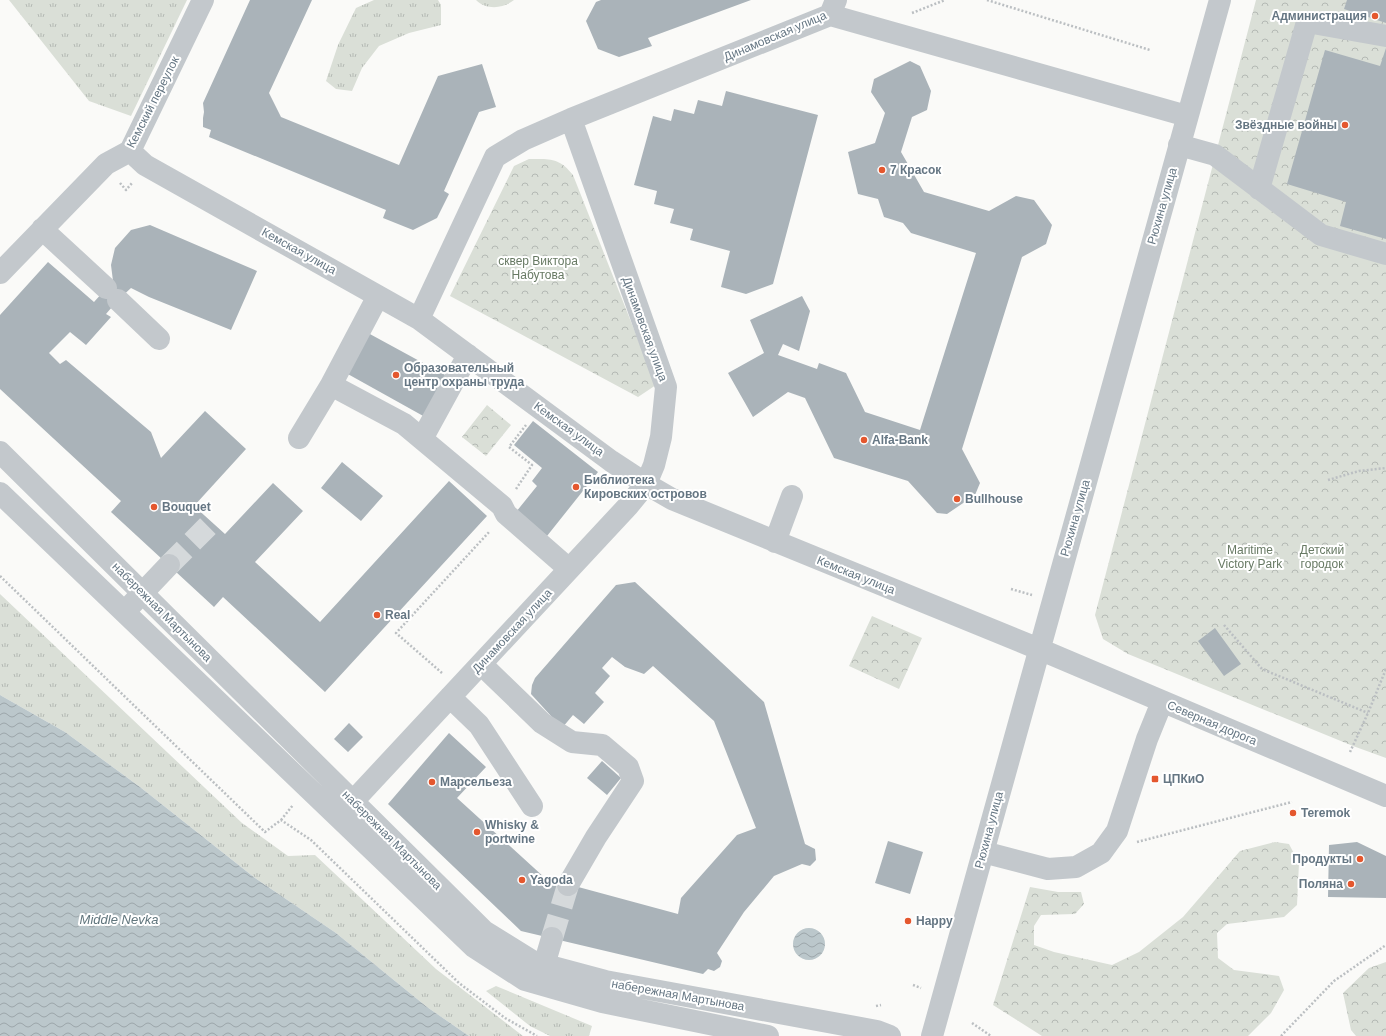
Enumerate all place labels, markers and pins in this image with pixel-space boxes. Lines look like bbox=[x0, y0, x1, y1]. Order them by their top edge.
place label: Администрация bbox=[1272, 9, 1367, 23]
marker: Администрация bbox=[1370, 11, 1380, 21]
place label: Звёздные войны bbox=[1235, 118, 1337, 132]
marker: Звёздные войны bbox=[1340, 120, 1350, 130]
place label: 7 Красок bbox=[890, 163, 942, 177]
marker: 7 Красок bbox=[877, 165, 887, 175]
place label: Образовательный центр охраны труда bbox=[404, 361, 524, 389]
marker: Образовательный центр охраны труда bbox=[391, 370, 401, 380]
place label: Alfa-Bank bbox=[872, 433, 928, 447]
marker: Alfa-Bank bbox=[859, 435, 869, 445]
place label: Библиотека Кировских островов bbox=[584, 473, 707, 501]
marker: Библиотека Кировских островов bbox=[571, 482, 581, 492]
place label: Bullhouse bbox=[965, 492, 1023, 506]
marker: Bullhouse bbox=[952, 494, 962, 504]
place label: Bouquet bbox=[162, 500, 211, 514]
marker: Bouquet bbox=[149, 502, 159, 512]
place label: Real bbox=[385, 608, 410, 622]
marker: Real bbox=[372, 610, 382, 620]
place label: ЦПКиО bbox=[1163, 772, 1204, 786]
marker: ЦПКиО bbox=[1150, 774, 1160, 784]
place label: Марсельеза bbox=[440, 775, 512, 789]
marker: Марсельеза bbox=[427, 777, 437, 787]
place label: Teremok bbox=[1301, 806, 1350, 820]
marker: Teremok bbox=[1288, 808, 1298, 818]
place label: Whisky & portwine bbox=[485, 818, 539, 846]
marker: Whisky & portwine bbox=[472, 827, 482, 837]
place label: Продукты bbox=[1292, 852, 1352, 866]
marker: Продукты bbox=[1355, 854, 1365, 864]
place label: Yagoda bbox=[530, 873, 573, 887]
marker: Yagoda bbox=[517, 875, 527, 885]
place label: Поляна bbox=[1299, 877, 1343, 891]
marker: Поляна bbox=[1346, 879, 1356, 889]
place label: Happy bbox=[916, 914, 953, 928]
marker: Happy bbox=[903, 916, 913, 926]

